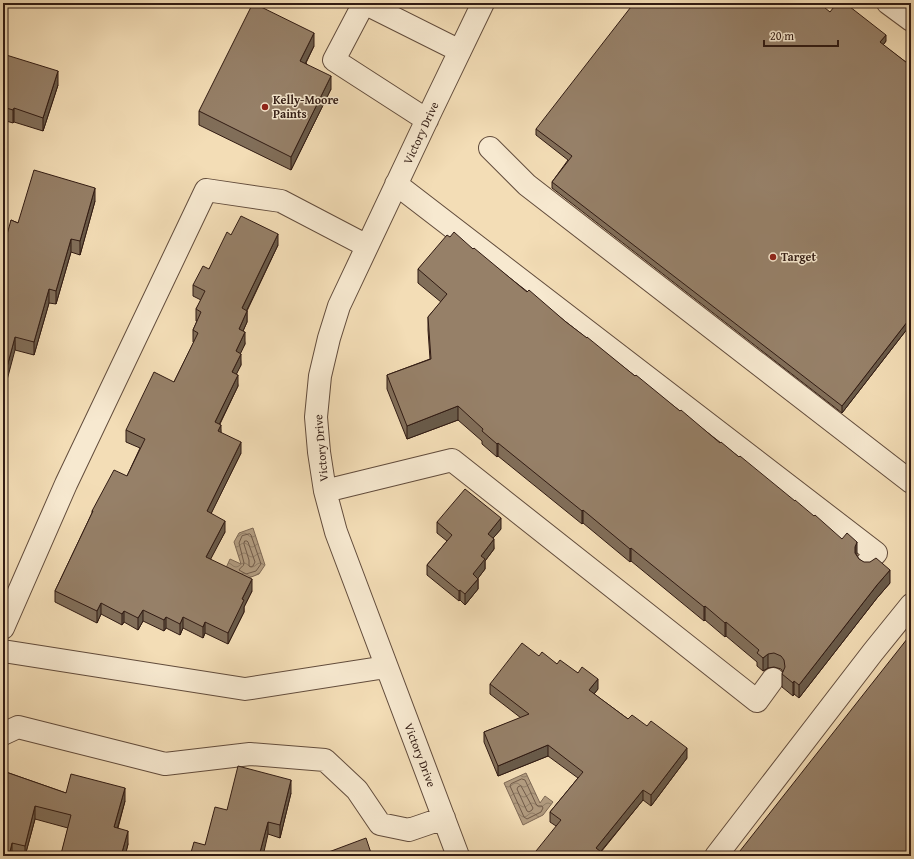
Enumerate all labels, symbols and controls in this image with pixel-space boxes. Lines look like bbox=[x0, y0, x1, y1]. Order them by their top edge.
scale bar bbox=[764, 22, 838, 48]
text: 20 m bbox=[770, 27, 794, 44]
place label: Kelly-Moore Paints bbox=[273, 91, 339, 122]
street label: Victory Drive bbox=[399, 98, 443, 167]
marker: Kelly-Moore Paints bbox=[260, 102, 270, 112]
place label: Target bbox=[781, 248, 816, 265]
marker: Target bbox=[768, 252, 778, 262]
street label: Victory Drive bbox=[309, 413, 332, 482]
street label: Victory Drive bbox=[400, 720, 441, 790]

